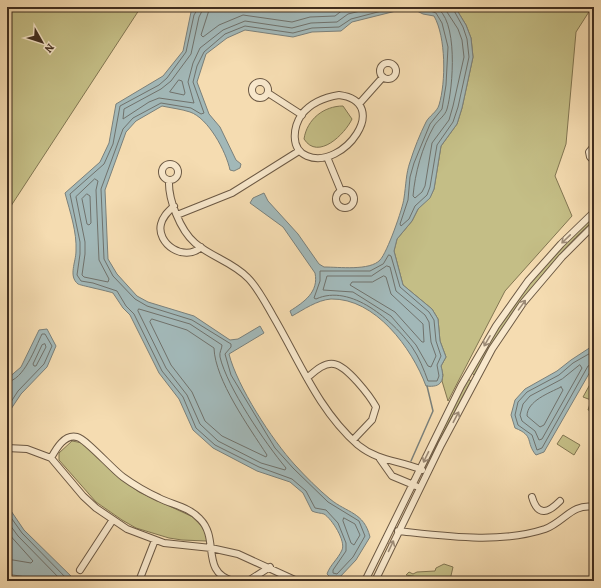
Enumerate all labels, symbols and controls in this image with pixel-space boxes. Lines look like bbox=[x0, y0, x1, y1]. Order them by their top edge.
north arrow bbox=[22, 22, 62, 62]
text: N bbox=[41, 40, 58, 56]
one-way arrow bbox=[561, 234, 571, 244]
one-way arrow bbox=[517, 300, 526, 311]
one-way arrow bbox=[482, 335, 490, 347]
one-way arrow bbox=[453, 411, 460, 423]
one-way arrow bbox=[422, 450, 429, 462]
one-way arrow bbox=[388, 540, 395, 552]

